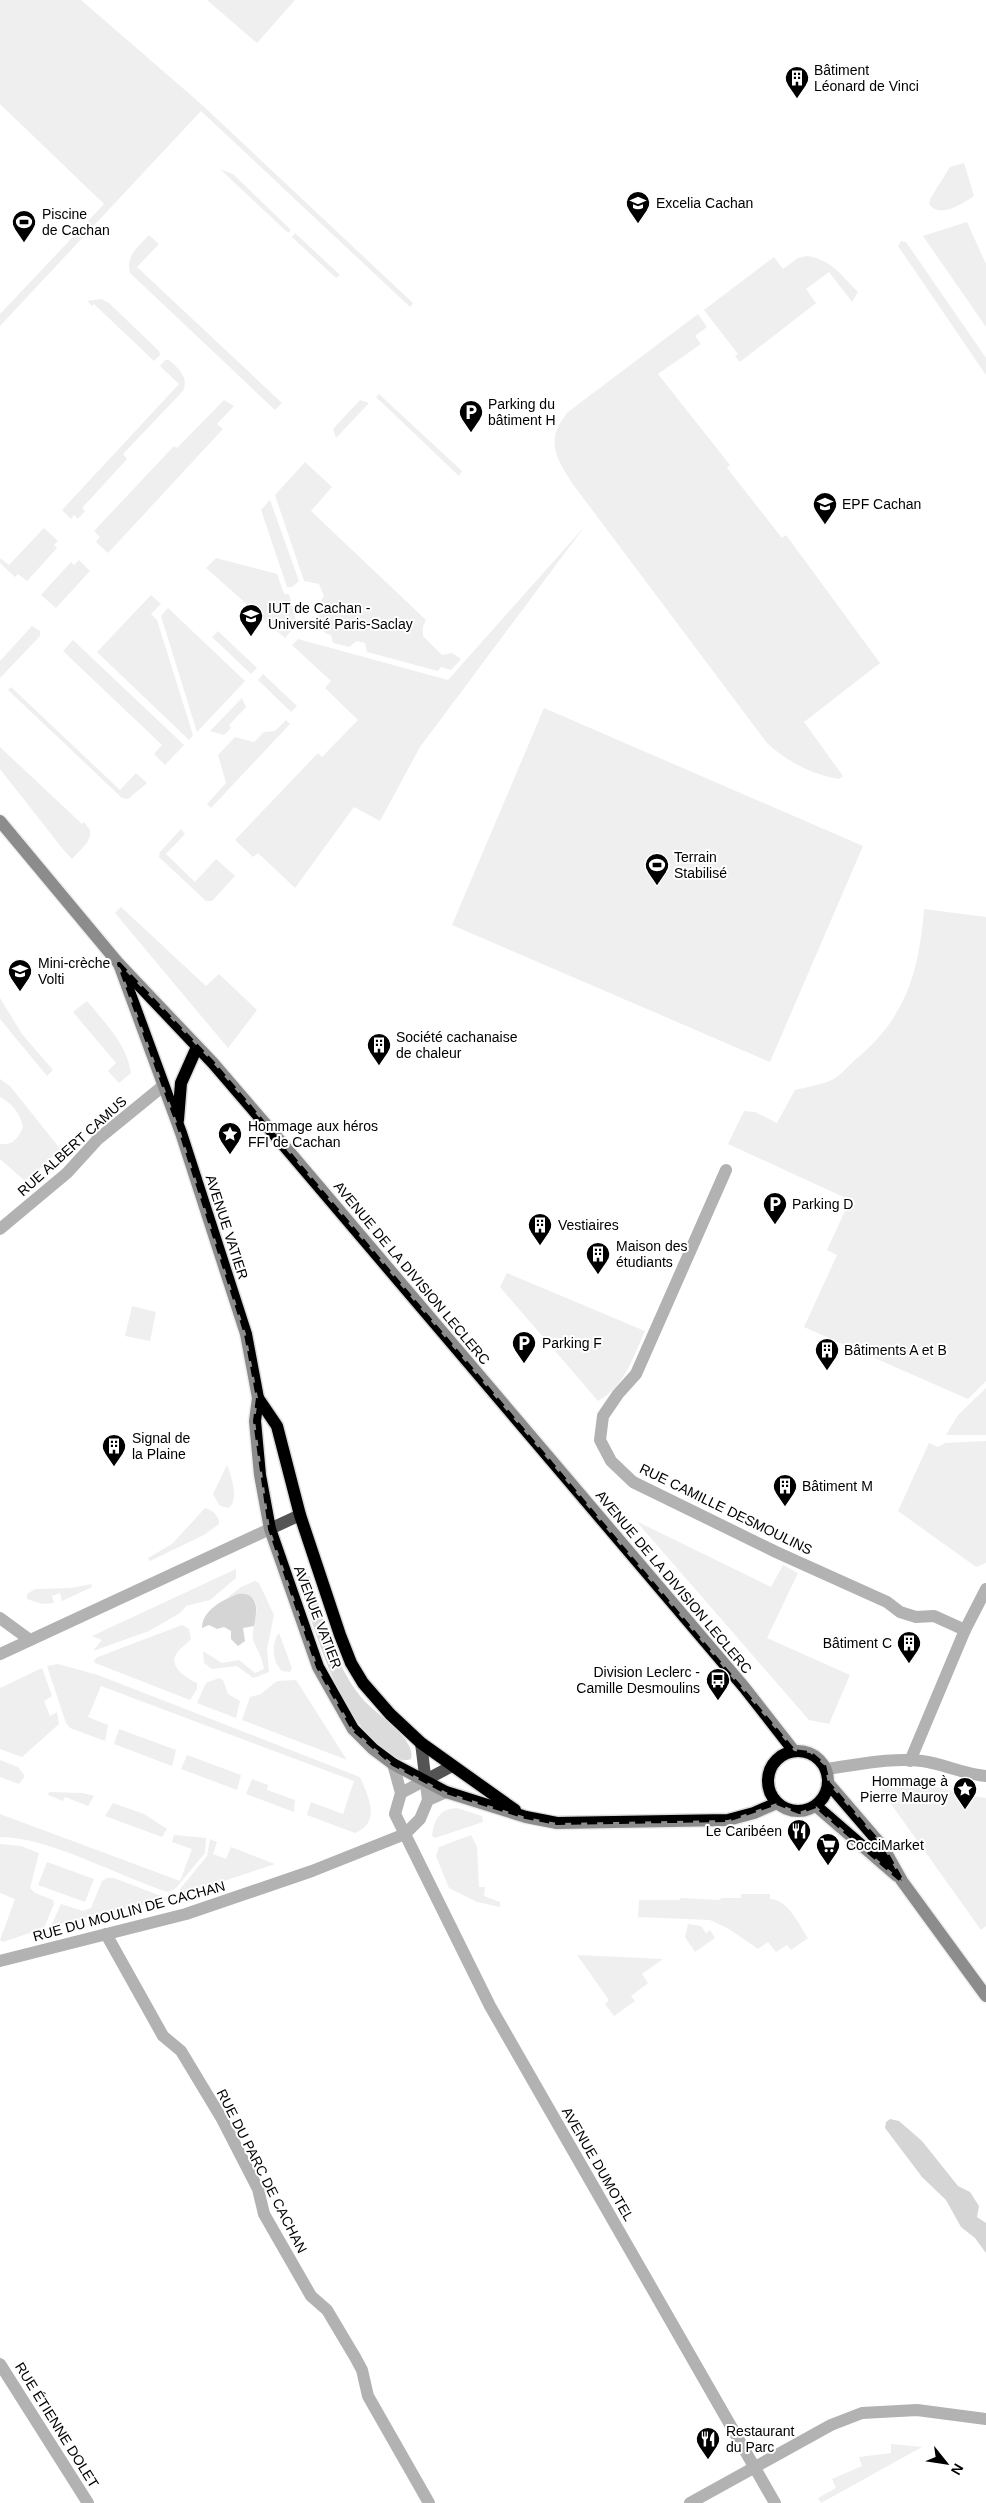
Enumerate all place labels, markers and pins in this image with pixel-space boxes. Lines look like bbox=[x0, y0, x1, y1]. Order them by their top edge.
place label: Bâtiment Léonard de Vinci bbox=[814, 62, 919, 94]
building icon: Bâtiment Léonard de Vinci bbox=[784, 65, 810, 99]
school or university icon: Excelia Cachan bbox=[625, 190, 651, 224]
place label: Excelia Cachan bbox=[656, 195, 753, 211]
place label: Piscine de Cachan bbox=[42, 206, 110, 238]
sports icon: Piscine de Cachan bbox=[11, 209, 37, 243]
place label: Parking du bâtiment H bbox=[488, 396, 556, 428]
parking icon: Parking du bâtiment H bbox=[458, 399, 484, 433]
school or university icon: EPF Cachan bbox=[812, 491, 838, 525]
place label: EPF Cachan bbox=[842, 496, 921, 512]
place label: IUT de Cachan - Université Paris-Saclay bbox=[268, 600, 413, 632]
school or university icon: IUT de Cachan - Université Paris-Saclay bbox=[238, 603, 264, 637]
place label: Terrain Stabilisé bbox=[674, 849, 727, 881]
sports icon: Terrain Stabilisé bbox=[644, 852, 670, 886]
place label: Mini-crèche Volti bbox=[38, 955, 111, 987]
school or university icon: Mini-crèche Volti bbox=[7, 958, 33, 992]
place label: Société cachanaise de chaleur bbox=[396, 1029, 518, 1061]
building icon: Société cachanaise de chaleur bbox=[366, 1032, 392, 1066]
place label: Hommage aux héros FFI de Cachan bbox=[248, 1118, 378, 1150]
place icon: Hommage aux héros FFI de Cachan bbox=[217, 1121, 243, 1155]
parking icon: Parking D bbox=[762, 1191, 788, 1225]
place label: Parking D bbox=[792, 1196, 853, 1212]
building icon: Vestiaires bbox=[527, 1212, 553, 1246]
place label: Vestiaires bbox=[558, 1217, 619, 1233]
place label: Maison des étudiants bbox=[616, 1238, 688, 1270]
building icon: Maison des étudiants bbox=[585, 1241, 611, 1275]
parking icon: Parking F bbox=[511, 1330, 537, 1364]
place label: Parking F bbox=[542, 1335, 602, 1351]
building icon: Bâtiments A et B bbox=[814, 1337, 840, 1371]
place label: Bâtiments A et B bbox=[844, 1342, 947, 1358]
place label: Signal de la Plaine bbox=[132, 1430, 191, 1462]
building icon: Signal de la Plaine bbox=[101, 1433, 127, 1467]
building icon: Bâtiment M bbox=[772, 1473, 798, 1507]
place label: Bâtiment M bbox=[802, 1478, 873, 1494]
building icon: Bâtiment C bbox=[896, 1630, 922, 1664]
place label: Bâtiment C bbox=[823, 1635, 892, 1651]
place label: Division Leclerc - Camille Desmoulins bbox=[576, 1664, 700, 1696]
bus stop icon: Division Leclerc - Camille Desmoulins bbox=[705, 1667, 731, 1701]
place label: Hommage à Pierre Mauroy bbox=[860, 1773, 948, 1805]
place icon: Hommage à Pierre Mauroy bbox=[952, 1776, 978, 1810]
restaurant icon: Le Caribéen bbox=[786, 1818, 812, 1852]
place label: Le Caribéen bbox=[706, 1823, 782, 1839]
supermarket icon: CocciMarket bbox=[815, 1832, 841, 1866]
place label: CocciMarket bbox=[846, 1837, 924, 1853]
place label: Restaurant du Parc bbox=[726, 2423, 795, 2455]
restaurant icon: Restaurant du Parc bbox=[695, 2426, 721, 2460]

